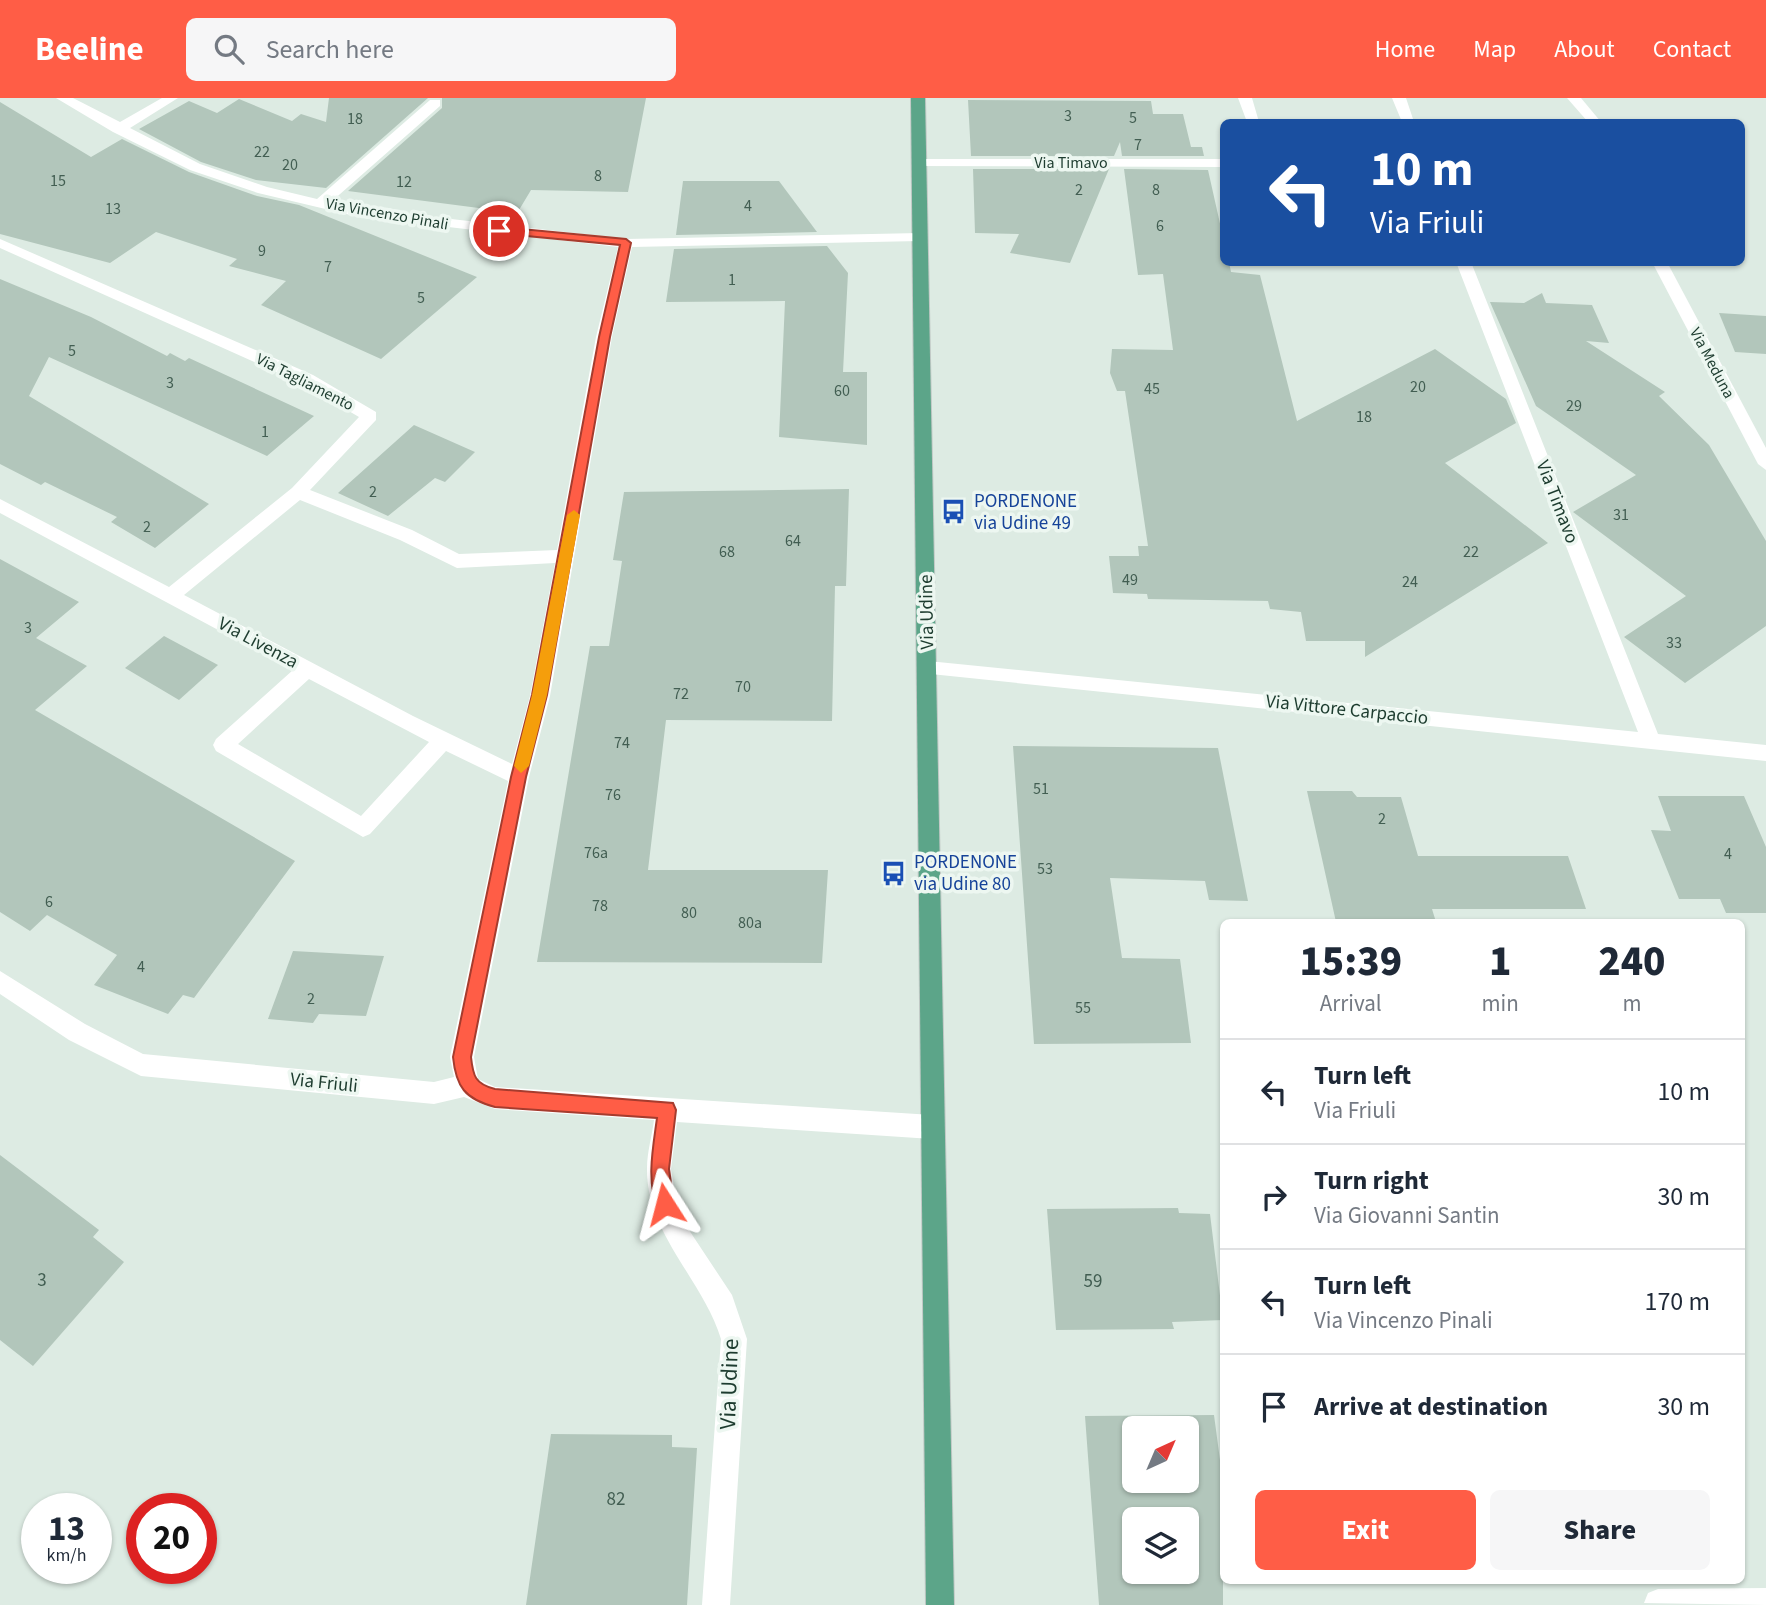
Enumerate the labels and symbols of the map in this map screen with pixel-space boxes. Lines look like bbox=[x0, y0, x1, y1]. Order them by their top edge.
house number: 3 bbox=[1064, 105, 1072, 127]
house number: 5 bbox=[1129, 107, 1137, 129]
house number: 18 bbox=[347, 108, 363, 130]
house number: 7 bbox=[1134, 134, 1142, 156]
house number: 22 bbox=[254, 141, 270, 163]
street label: Via Timavo bbox=[1034, 152, 1108, 174]
house number: 20 bbox=[282, 154, 298, 176]
house number: 8 bbox=[594, 165, 602, 187]
house number: 15 bbox=[50, 170, 66, 192]
house number: 12 bbox=[396, 171, 412, 193]
house number: 2 bbox=[1075, 179, 1083, 201]
house number: 8 bbox=[1152, 179, 1160, 201]
street label: Via Vincenzo Pinali bbox=[324, 192, 450, 236]
house number: 4 bbox=[744, 195, 752, 217]
house number: 13 bbox=[105, 198, 121, 220]
pin bbox=[469, 201, 529, 261]
house number: 6 bbox=[1156, 215, 1164, 237]
house number: 9 bbox=[258, 240, 266, 262]
house number: 7 bbox=[324, 256, 332, 278]
house number: 1 bbox=[728, 269, 736, 291]
house number: 5 bbox=[417, 287, 425, 309]
street label: Via Meduna bbox=[1684, 324, 1740, 402]
house number: 5 bbox=[68, 340, 76, 362]
street label: Via Tagliamento bbox=[252, 348, 358, 416]
house number: 3 bbox=[166, 372, 174, 394]
house number: 20 bbox=[1410, 376, 1426, 398]
house number: 45 bbox=[1144, 378, 1160, 400]
house number: 60 bbox=[834, 380, 850, 402]
house number: 29 bbox=[1566, 395, 1582, 417]
house number: 18 bbox=[1356, 406, 1372, 428]
house number: 1 bbox=[261, 421, 269, 443]
street label: Via Timavo bbox=[1529, 456, 1585, 548]
house number: 2 bbox=[369, 481, 377, 503]
place label: PORDENONE via Udine 49 bbox=[974, 488, 1077, 537]
bus stop icon: PORDENONE via Udine 49 bbox=[940, 498, 968, 526]
house number: 31 bbox=[1613, 504, 1629, 526]
house number: 2 bbox=[143, 516, 151, 538]
house number: 64 bbox=[785, 530, 801, 552]
house number: 68 bbox=[719, 541, 735, 563]
house number: 22 bbox=[1463, 541, 1479, 563]
house number: 49 bbox=[1122, 569, 1138, 591]
house number: 24 bbox=[1402, 571, 1418, 593]
street label: Via Udine bbox=[913, 574, 941, 650]
street label: Via Livenza bbox=[213, 611, 303, 675]
house number: 3 bbox=[24, 617, 32, 639]
house number: 33 bbox=[1666, 632, 1682, 654]
house number: 70 bbox=[735, 676, 751, 698]
house number: 72 bbox=[673, 683, 689, 705]
street label: Via Vittore Carpaccio bbox=[1264, 688, 1430, 732]
house number: 74 bbox=[614, 732, 630, 754]
house number: 51 bbox=[1033, 778, 1049, 800]
house number: 76 bbox=[605, 784, 621, 806]
house number: 2 bbox=[1378, 808, 1386, 830]
house number: 76a bbox=[584, 842, 608, 864]
house number: 4 bbox=[1724, 843, 1732, 865]
place label: PORDENONE via Udine 80 bbox=[914, 849, 1017, 898]
house number: 53 bbox=[1037, 858, 1053, 880]
bus stop icon: PORDENONE via Udine 80 bbox=[880, 859, 908, 887]
house number: 6 bbox=[45, 891, 53, 913]
house number: 78 bbox=[592, 895, 608, 917]
house number: 80 bbox=[681, 902, 697, 924]
house number: 80a bbox=[738, 912, 762, 934]
house number: 4 bbox=[137, 956, 145, 978]
house number: 2 bbox=[307, 988, 315, 1010]
house number: 55 bbox=[1075, 997, 1091, 1019]
street label: Via Friuli bbox=[289, 1066, 359, 1100]
position arrow bbox=[628, 1167, 702, 1241]
house number: 3 bbox=[37, 1267, 47, 1294]
house number: 59 bbox=[1084, 1268, 1102, 1295]
street label: Via Udine bbox=[711, 1338, 747, 1430]
north arrow bbox=[1122, 1416, 1199, 1493]
house number: 82 bbox=[607, 1486, 625, 1513]
speed limit sign: 20 bbox=[126, 1493, 217, 1584]

